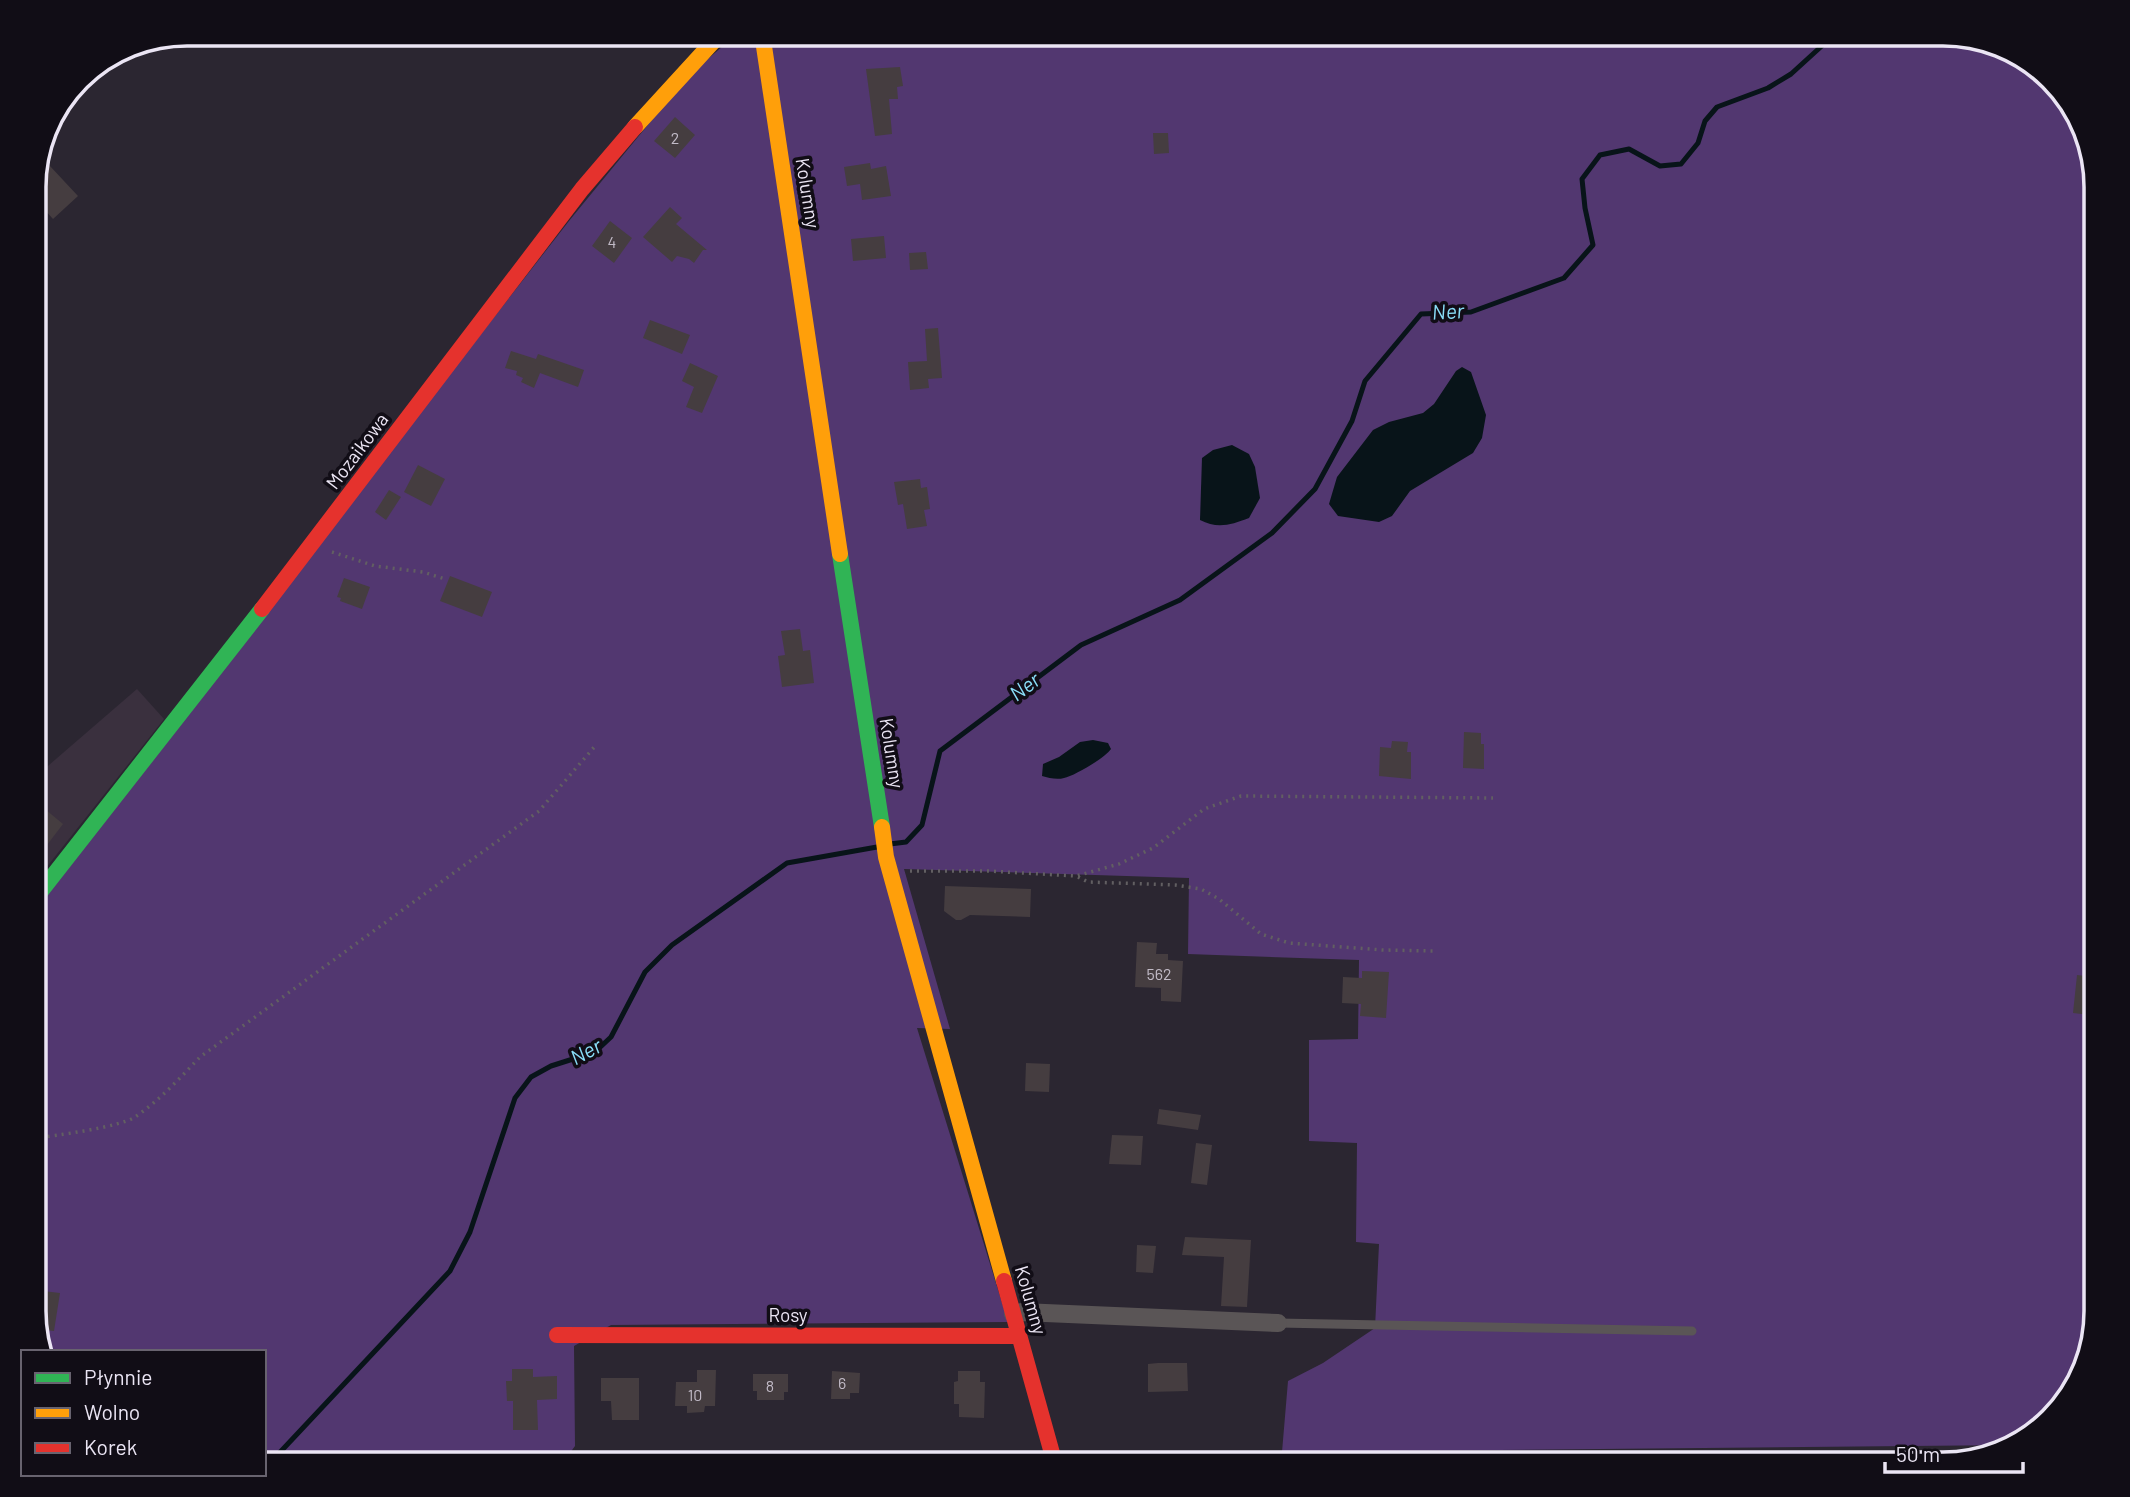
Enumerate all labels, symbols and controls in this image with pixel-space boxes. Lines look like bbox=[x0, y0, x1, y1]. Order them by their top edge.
house number: 2 bbox=[671, 128, 679, 147]
street label: Kolumny bbox=[792, 156, 825, 230]
house number: 4 bbox=[608, 232, 616, 251]
water label: Ner bbox=[1431, 297, 1465, 324]
street label: Mozaikowa bbox=[321, 408, 393, 493]
water label: Ner bbox=[1004, 666, 1045, 705]
street label: Kolumny bbox=[876, 716, 909, 790]
house number: 562 bbox=[1146, 964, 1172, 983]
water label: Ner bbox=[565, 1032, 606, 1069]
street label: Kolumny bbox=[1011, 1263, 1052, 1337]
street label: Rosy bbox=[768, 1303, 808, 1326]
legend bbox=[21, 1350, 266, 1476]
text: Płynnie bbox=[84, 1364, 152, 1389]
house number: 6 bbox=[838, 1373, 846, 1392]
house number: 8 bbox=[766, 1376, 774, 1395]
house number: 10 bbox=[688, 1385, 702, 1404]
text: Wolno bbox=[84, 1399, 140, 1424]
scale bar bbox=[1885, 1430, 2023, 1474]
text: Korek bbox=[84, 1434, 137, 1459]
text: 50 m bbox=[1896, 1441, 1940, 1466]

